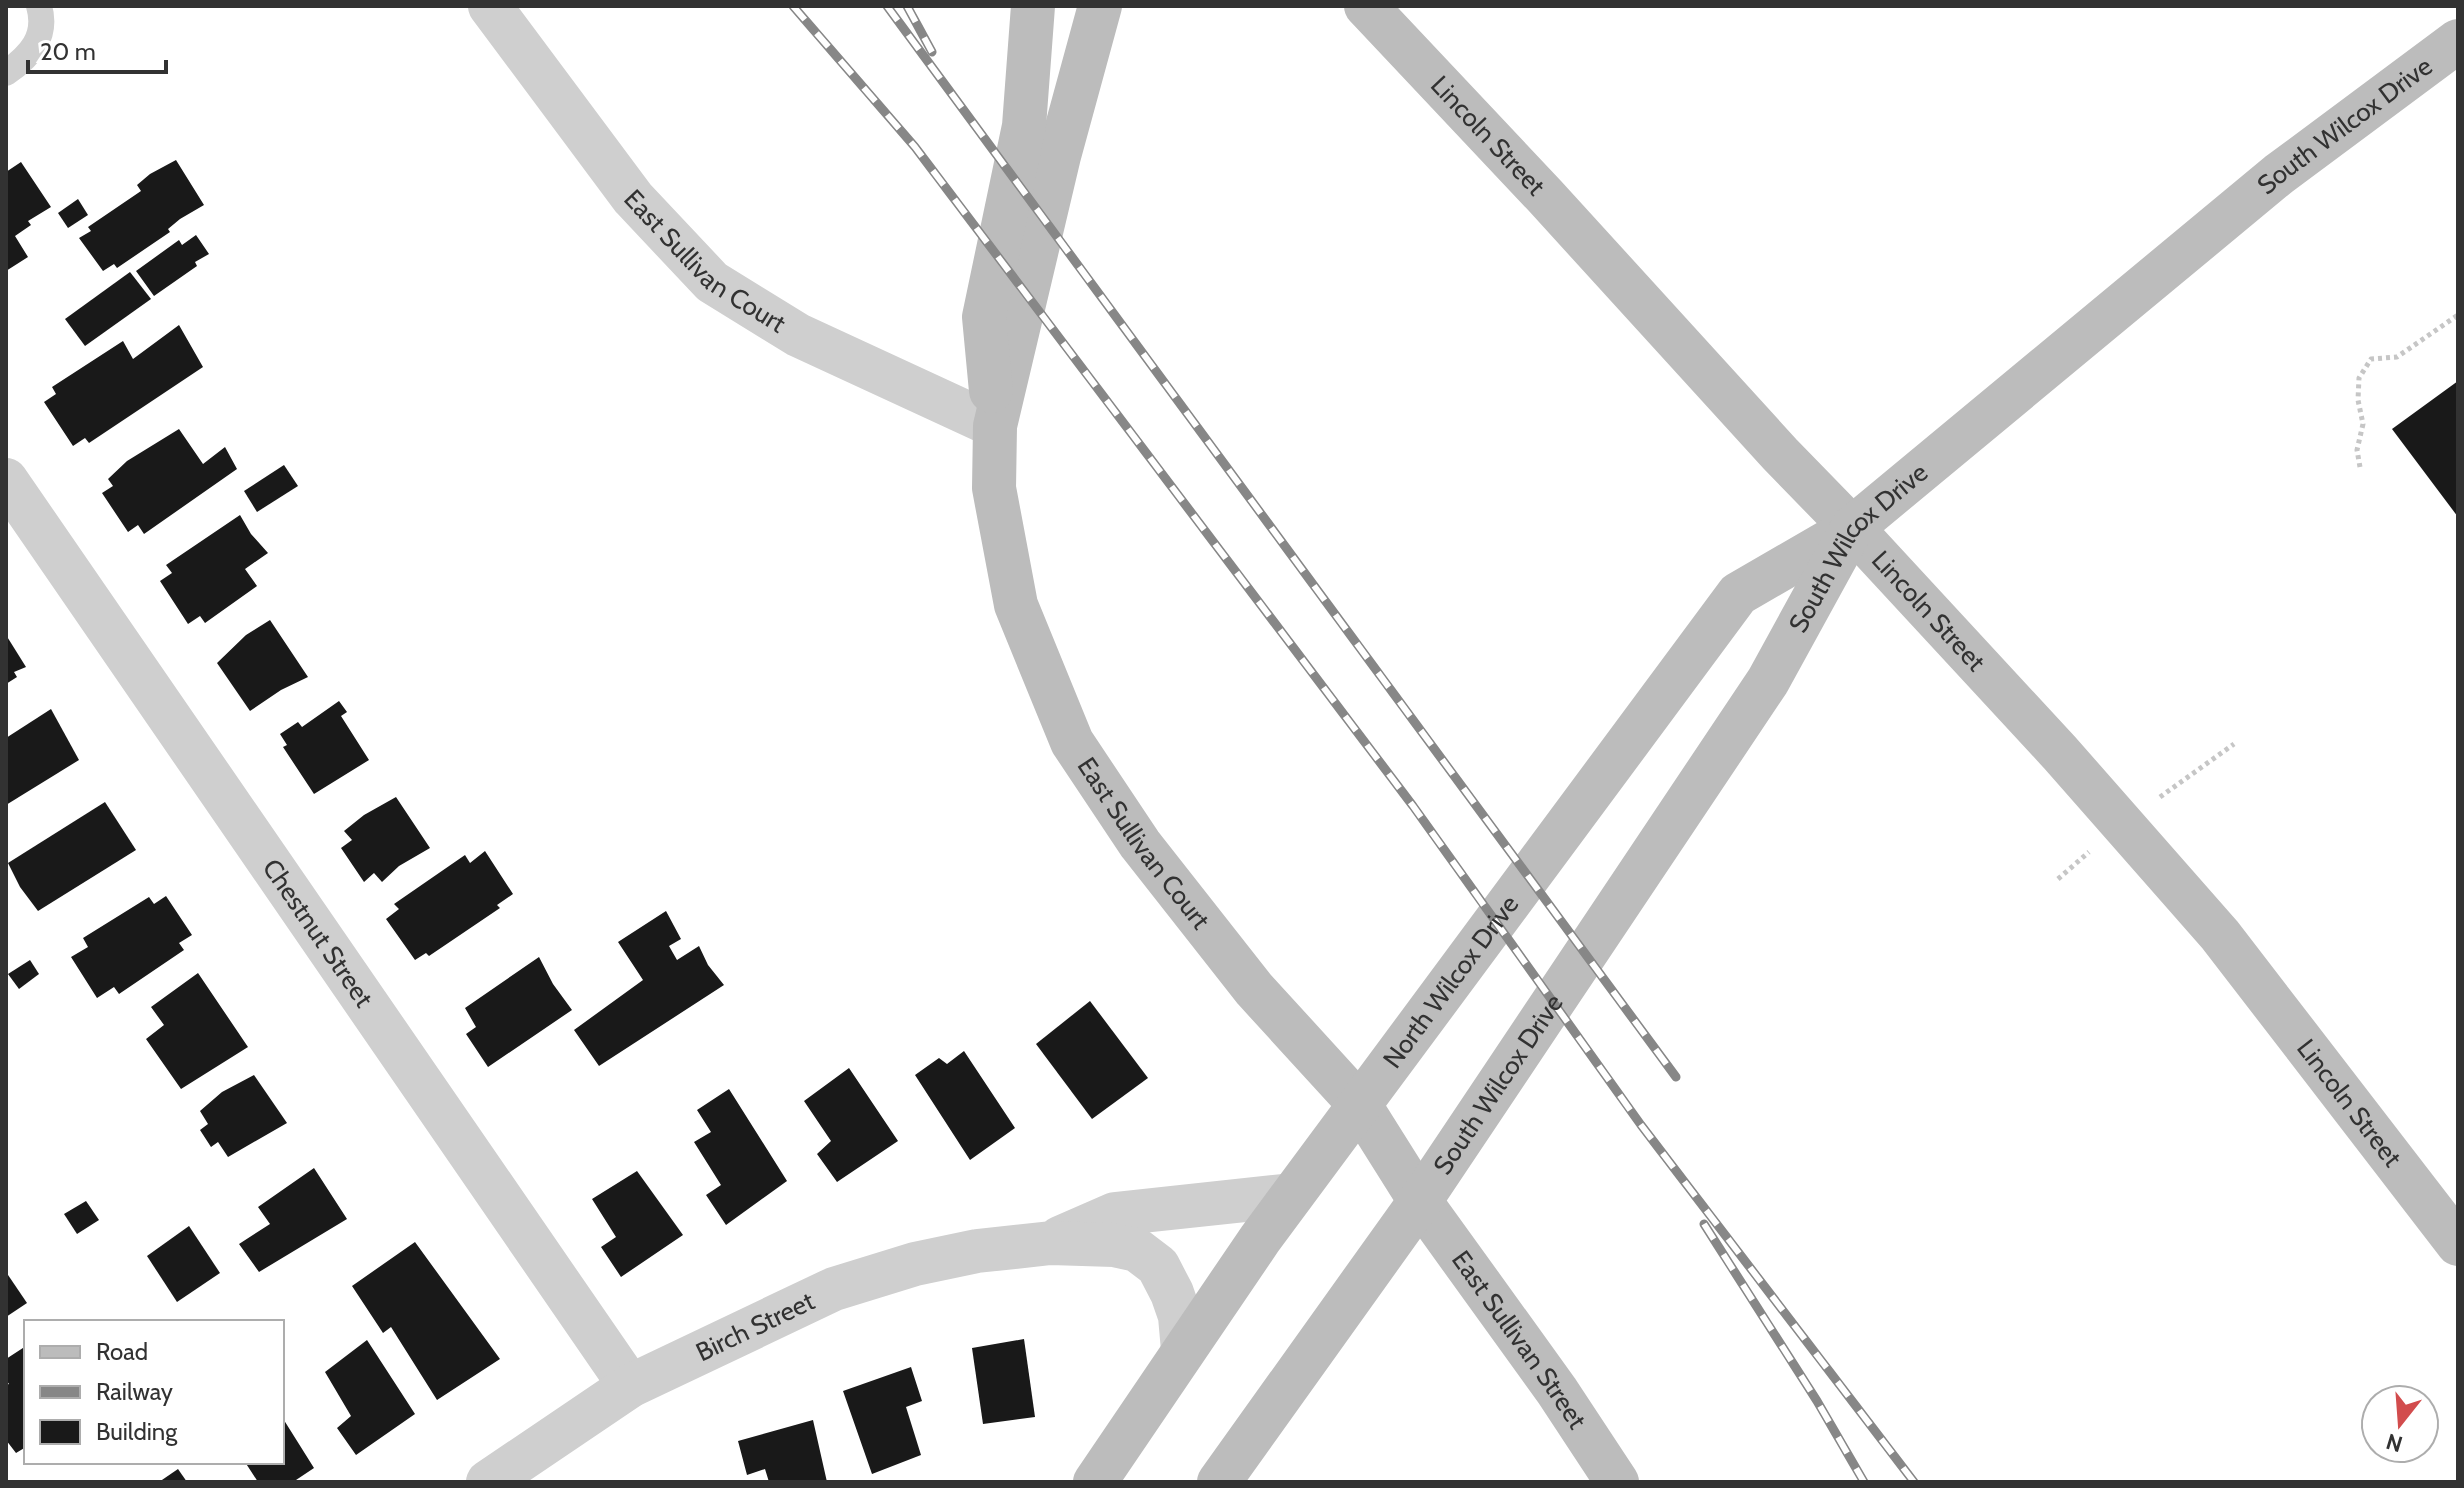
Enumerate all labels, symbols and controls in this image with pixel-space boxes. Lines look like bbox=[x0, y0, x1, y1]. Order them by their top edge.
scale bar bbox=[28, 24, 166, 74]
text: 20 m bbox=[40, 37, 96, 66]
street label: South Wilcox Drive bbox=[2251, 50, 2438, 201]
street label: Lincoln Street bbox=[1424, 69, 1552, 202]
street label: East Sullivan Court bbox=[617, 183, 792, 340]
street label: South Wilcox Drive bbox=[1782, 456, 1934, 638]
street label: Lincoln Street bbox=[1865, 544, 1992, 678]
street label: East Sullivan Court bbox=[1071, 751, 1217, 936]
street label: Chestnut Street bbox=[256, 853, 380, 1013]
street label: North Wilcox Drive bbox=[1376, 889, 1525, 1074]
street label: South Wilcox Drive bbox=[1427, 988, 1570, 1180]
street label: Lincoln Street bbox=[2290, 1033, 2409, 1173]
street label: East Sullivan Street bbox=[1445, 1244, 1594, 1435]
street label: Birch Street bbox=[691, 1285, 820, 1368]
legend bbox=[24, 1320, 284, 1464]
text: Road bbox=[96, 1337, 148, 1366]
text: Railway bbox=[96, 1377, 173, 1406]
north arrow bbox=[2360, 1384, 2440, 1464]
text: Building bbox=[96, 1417, 178, 1446]
text: N bbox=[2383, 1427, 2406, 1458]

